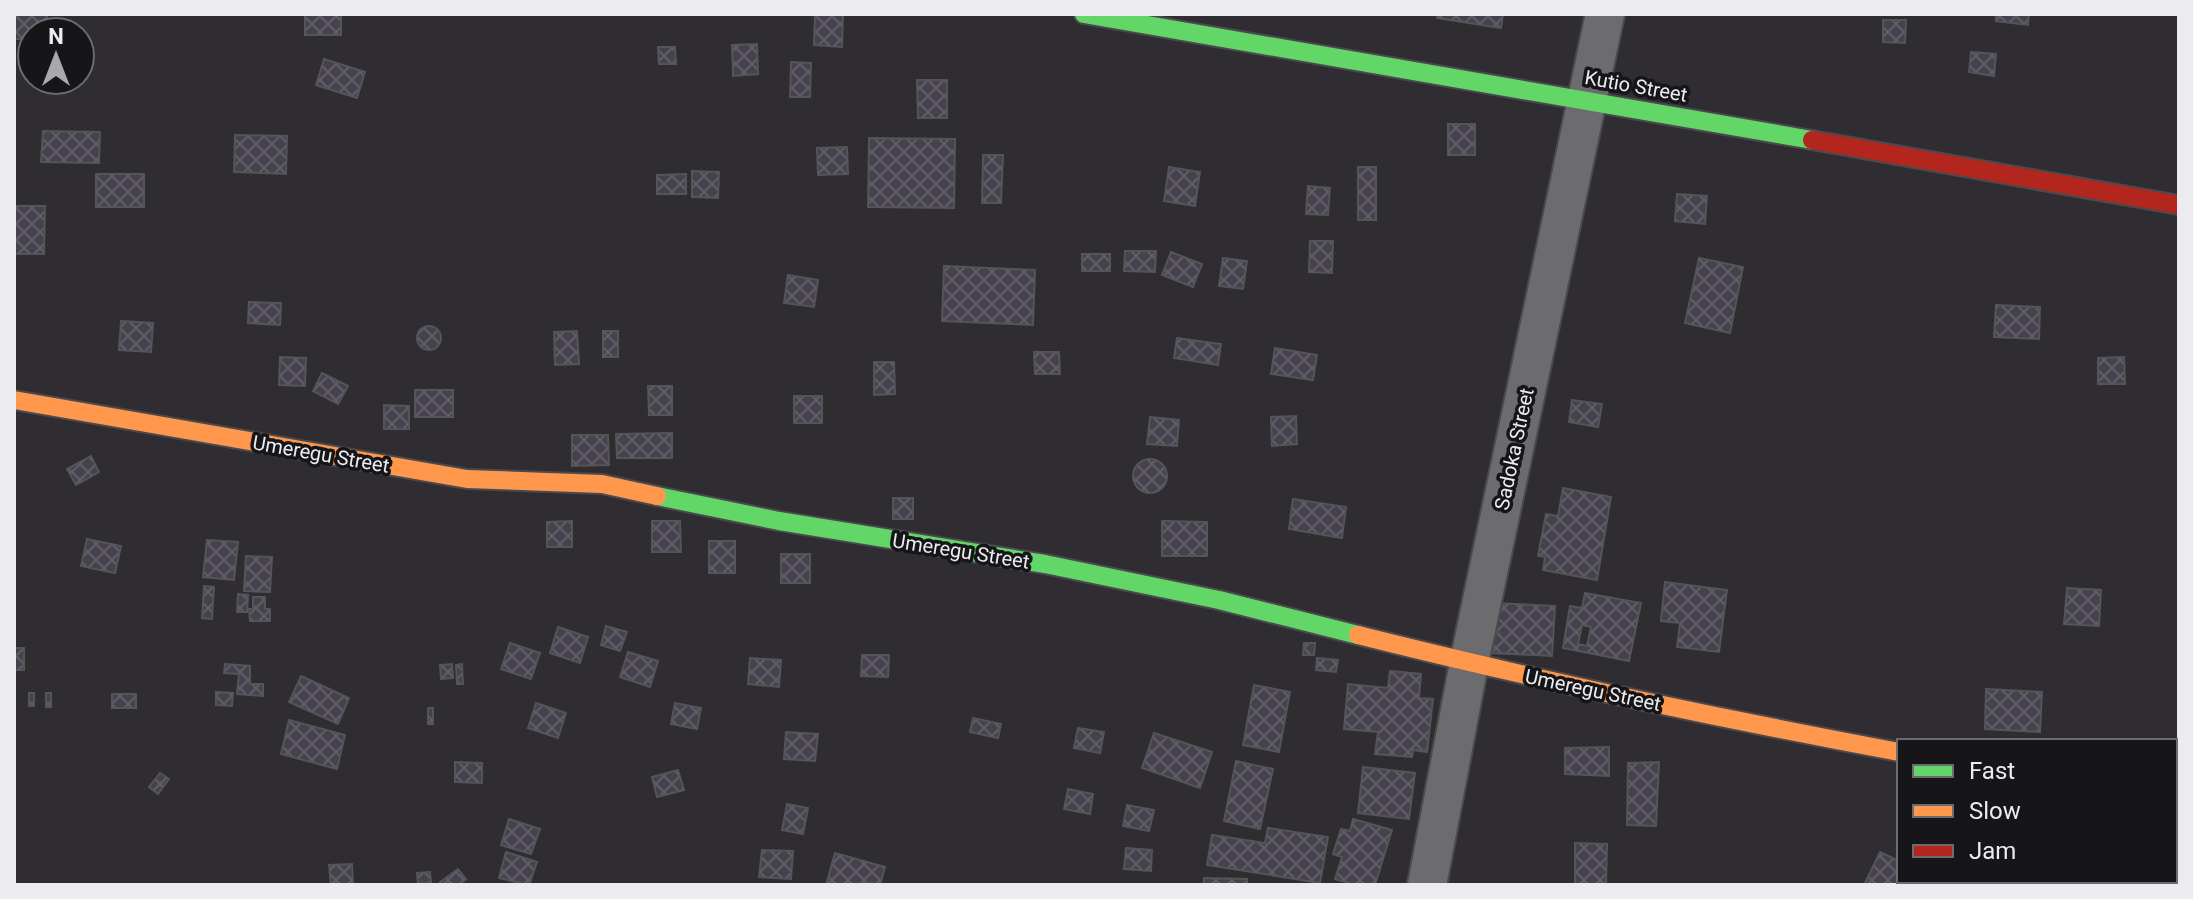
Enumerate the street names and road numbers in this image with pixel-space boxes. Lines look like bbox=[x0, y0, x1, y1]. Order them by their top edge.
street label: Kutio Street bbox=[1583, 65, 1689, 107]
street label: Sadoka Street bbox=[1489, 386, 1539, 512]
street label: Umeregu Street bbox=[251, 430, 391, 478]
street label: Umeregu Street bbox=[891, 528, 1031, 574]
street label: Umeregu Street bbox=[1523, 664, 1663, 716]

